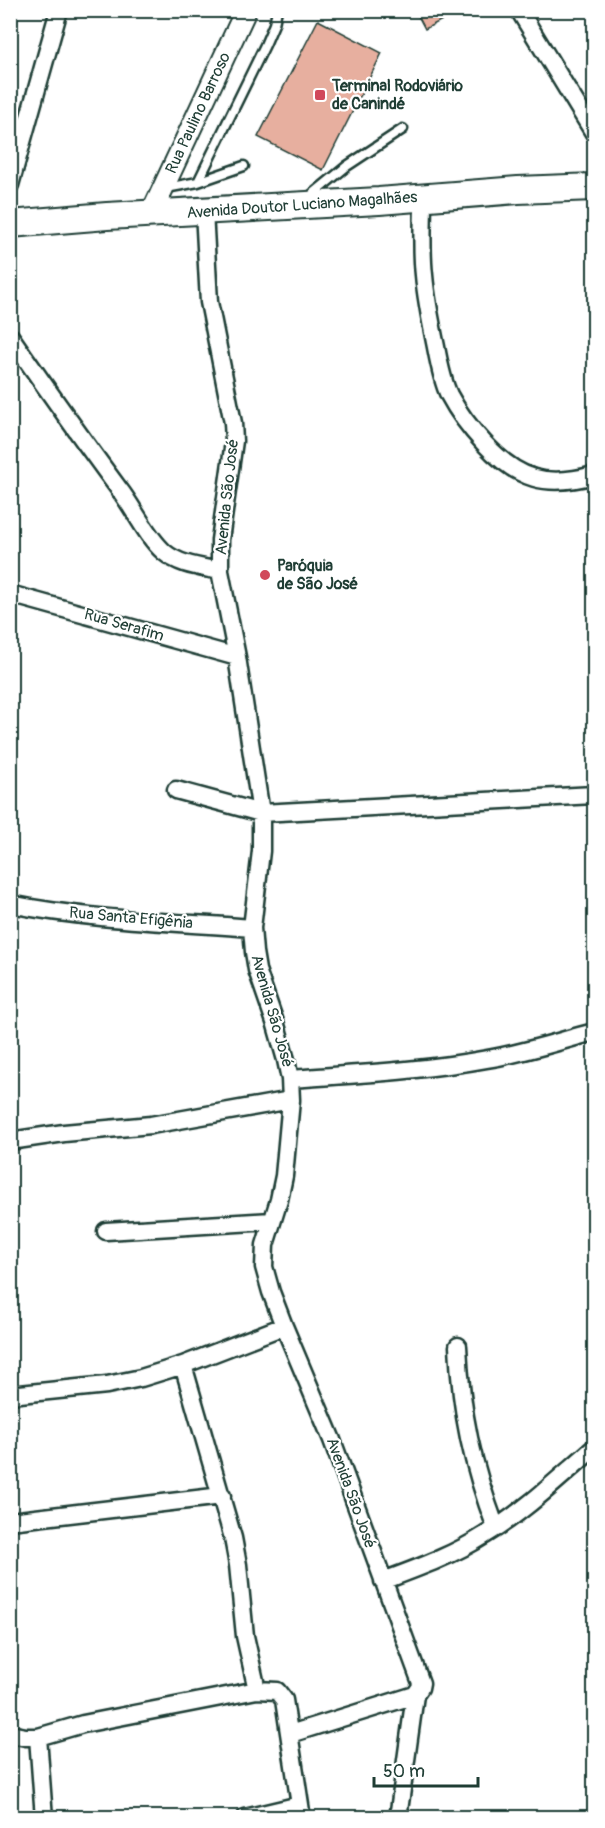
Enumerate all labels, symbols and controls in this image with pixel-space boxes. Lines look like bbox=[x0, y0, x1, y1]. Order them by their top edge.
street label: Rua Paulino Barroso bbox=[161, 49, 235, 177]
place label: Terminal Rodoviário de Canindé bbox=[331, 76, 463, 114]
marker: Terminal Rodoviário de Canindé bbox=[313, 88, 327, 102]
street label: Avenida Doutor Luciano Magalhães bbox=[186, 187, 418, 223]
street label: Avenida São José bbox=[211, 438, 243, 556]
place label: Paróquia de São José bbox=[277, 556, 358, 594]
marker: Paróquia de São José bbox=[258, 568, 272, 582]
street label: Rua Serafim bbox=[82, 604, 166, 646]
street label: Rua Santa Efigênia bbox=[68, 903, 194, 933]
street label: Avenida São José bbox=[246, 952, 298, 1070]
street label: Avenida São José bbox=[322, 1435, 380, 1551]
scale bar bbox=[374, 1750, 478, 1788]
text: 50 m bbox=[383, 1760, 425, 1783]

